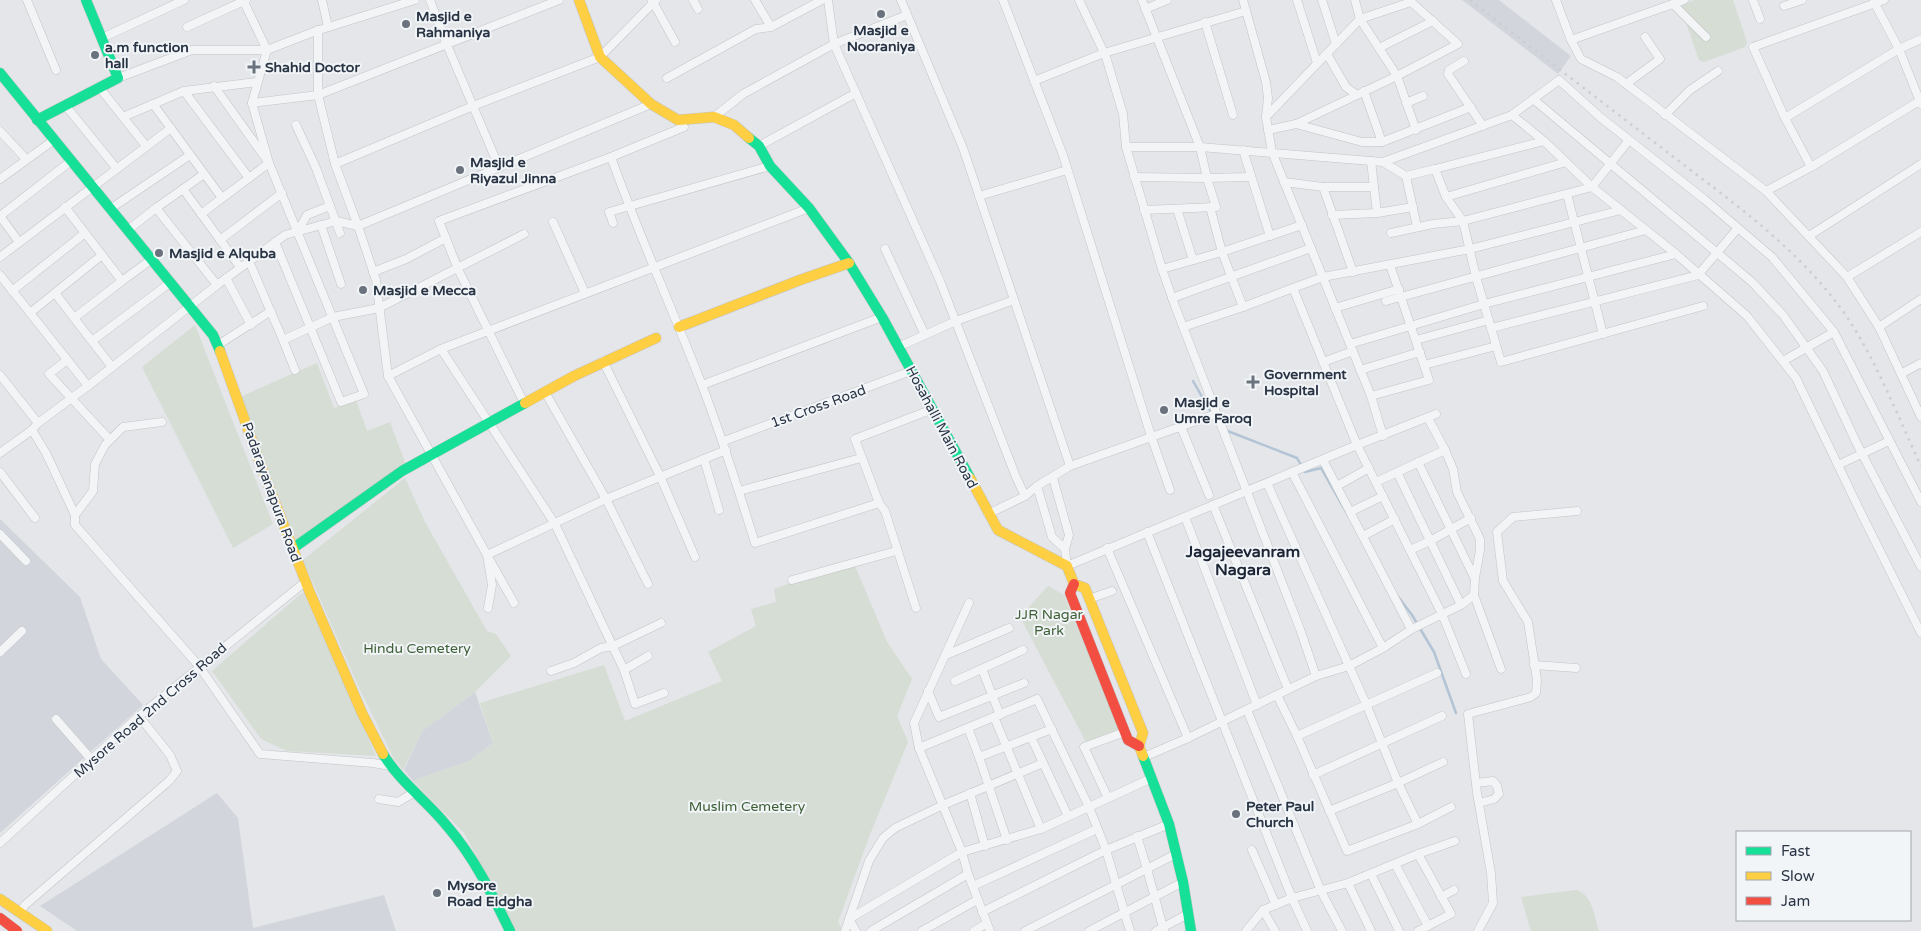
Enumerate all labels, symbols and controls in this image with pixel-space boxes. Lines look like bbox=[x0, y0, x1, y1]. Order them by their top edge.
place label: Masjid e Rahmaniya bbox=[416, 8, 491, 41]
marker: Masjid e Nooraniya bbox=[875, 8, 887, 20]
marker: Masjid e Rahmaniya bbox=[400, 18, 412, 30]
place label: Masjid e Nooraniya bbox=[847, 22, 915, 55]
place label: a.m function hall bbox=[105, 39, 189, 72]
marker: a.m function hall bbox=[89, 49, 101, 61]
place label: Shahid Doctor bbox=[265, 59, 360, 76]
marker: Shahid Doctor bbox=[247, 60, 261, 74]
place label: Masjid e Riyazul Jinna bbox=[470, 154, 556, 187]
marker: Masjid e Riyazul Jinna bbox=[454, 164, 466, 176]
place label: Masjid e Alquba bbox=[169, 245, 276, 262]
marker: Masjid e Alquba bbox=[153, 247, 165, 259]
place label: Masjid e Mecca bbox=[373, 282, 476, 299]
marker: Masjid e Mecca bbox=[357, 284, 369, 296]
street label: Hosahalli Main Road bbox=[902, 363, 981, 491]
place label: Government Hospital bbox=[1264, 366, 1347, 399]
marker: Government Hospital bbox=[1246, 375, 1260, 389]
street label: 1st Cross Road bbox=[768, 381, 868, 432]
place label: Masjid e Umre Faroq bbox=[1174, 394, 1252, 427]
marker: Masjid e Umre Faroq bbox=[1158, 404, 1170, 416]
street label: Padarayanapura Road bbox=[238, 420, 305, 565]
district label: Jagajeevanram Nagara bbox=[1185, 542, 1300, 580]
park label: JJR Nagar Park bbox=[1015, 606, 1084, 639]
street label: Mysore Road 2nd Cross Road bbox=[70, 639, 230, 781]
park label: Hindu Cemetery bbox=[363, 640, 471, 657]
park label: Muslim Cemetery bbox=[689, 798, 806, 815]
place label: Peter Paul Church bbox=[1246, 798, 1314, 831]
marker: Peter Paul Church bbox=[1230, 808, 1242, 820]
legend bbox=[1736, 831, 1911, 921]
text: Fast bbox=[1781, 842, 1811, 860]
text: Slow bbox=[1781, 867, 1815, 885]
place label: Mysore Road Eidgha bbox=[447, 877, 532, 910]
marker: Mysore Road Eidgha bbox=[431, 887, 443, 899]
text: Jam bbox=[1781, 892, 1810, 910]

